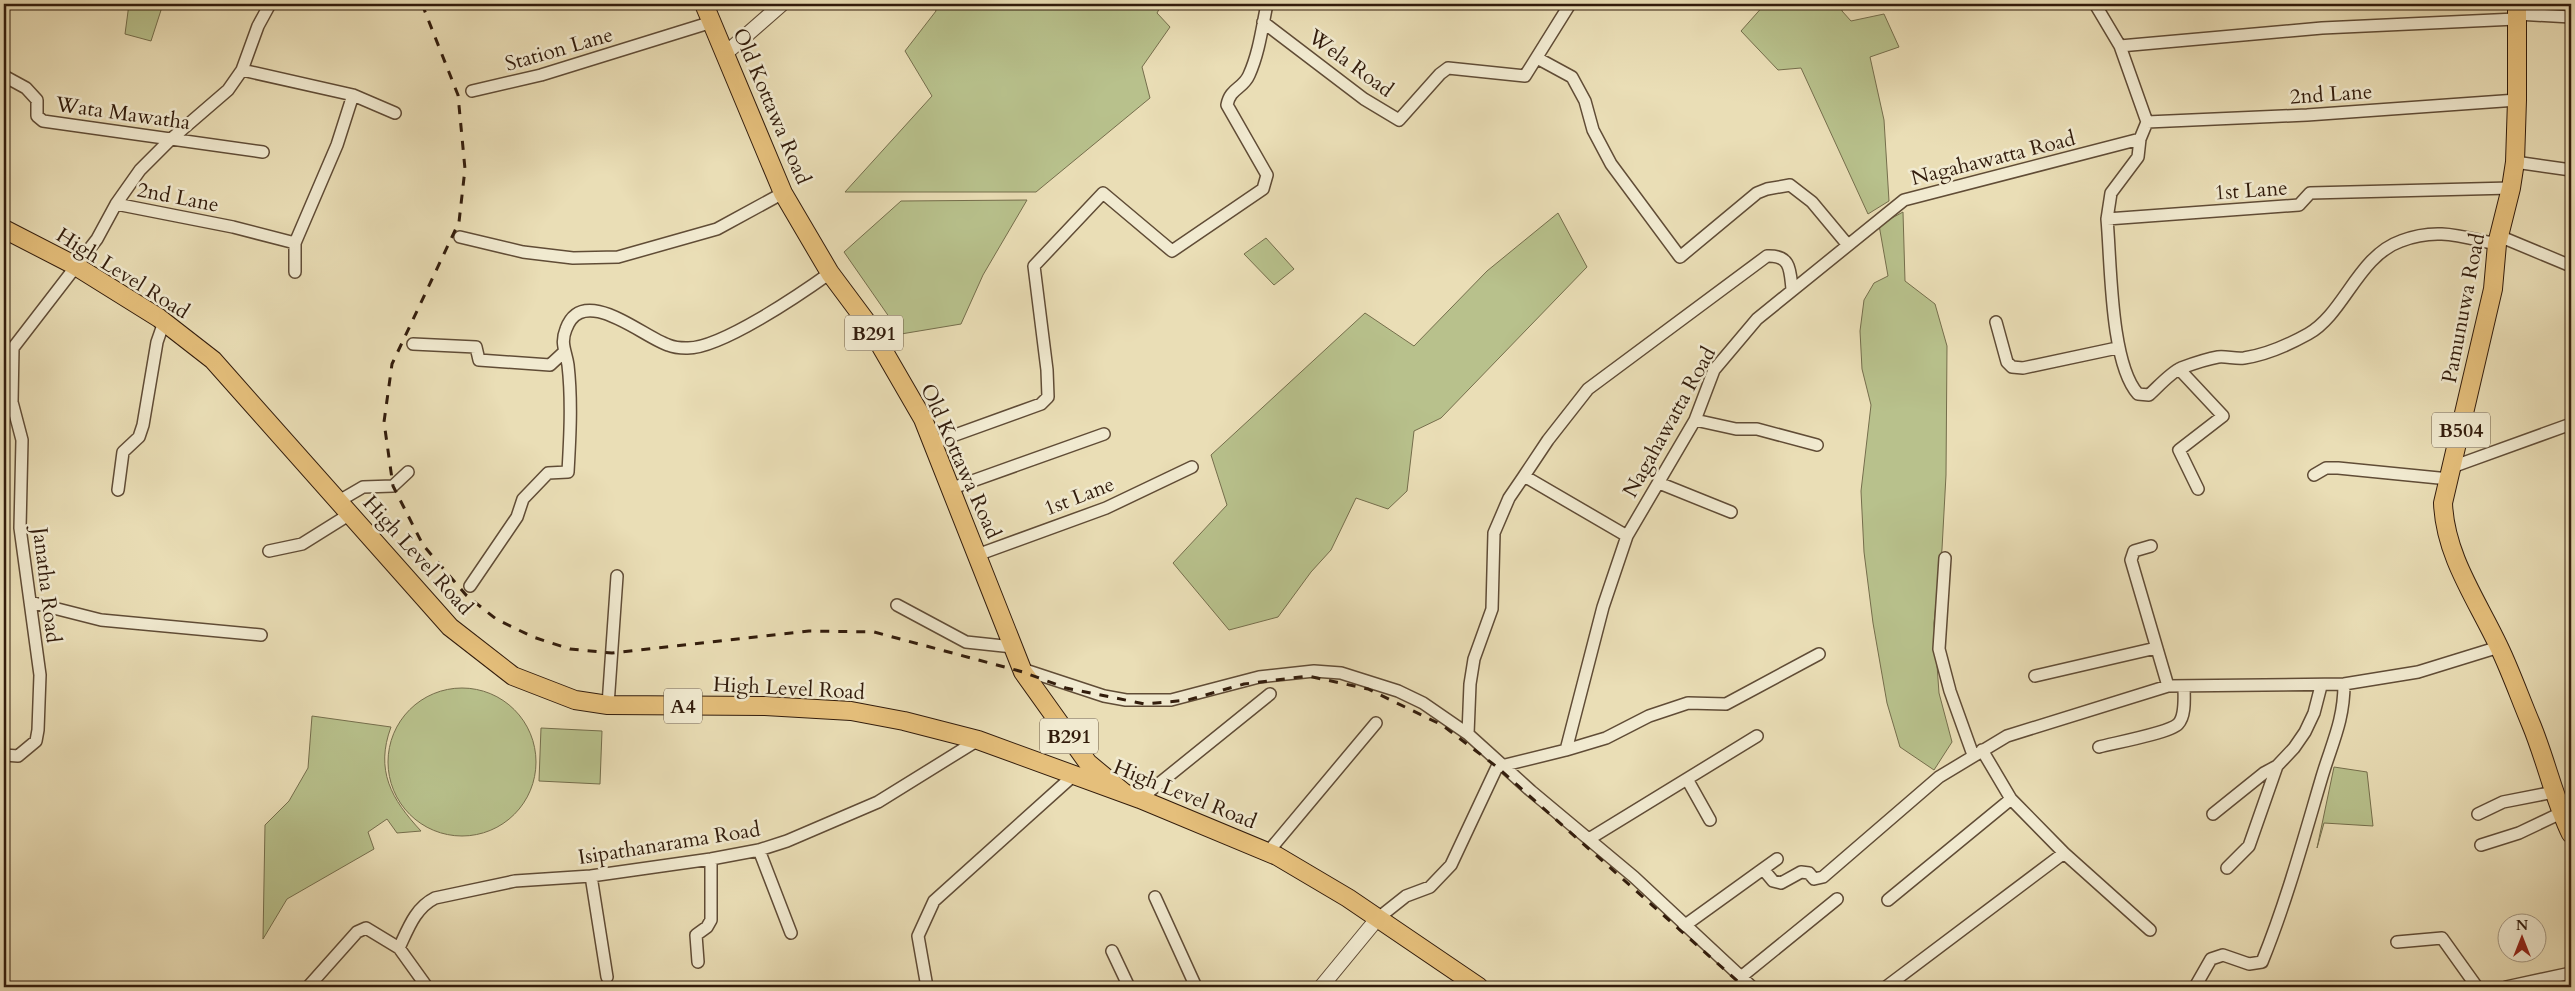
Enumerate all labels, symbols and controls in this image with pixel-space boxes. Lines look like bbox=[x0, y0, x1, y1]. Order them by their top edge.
street label: Station Lane bbox=[502, 20, 616, 79]
street label: Wela Road bbox=[1301, 22, 1399, 104]
street label: Old Kottawa Road bbox=[725, 24, 818, 189]
street label: 2nd Lane bbox=[2289, 77, 2373, 112]
street label: Wata Mawatha bbox=[53, 90, 192, 137]
street label: Nagahawatta Road bbox=[1908, 124, 2078, 193]
street label: 1st Lane bbox=[2213, 173, 2289, 208]
street label: 2nd Lane bbox=[135, 175, 221, 220]
street label: High Level Road bbox=[51, 221, 195, 326]
street label: Pamunuwa Road bbox=[2435, 231, 2492, 385]
road number: B291 bbox=[845, 316, 903, 350]
street label: Nagahawatta Road bbox=[1616, 342, 1723, 503]
street label: Old Kottawa Road bbox=[913, 379, 1008, 544]
road number: B504 bbox=[2432, 412, 2490, 448]
street label: 1st Lane bbox=[1040, 470, 1119, 523]
street label: High Level Road bbox=[356, 489, 479, 621]
street label: Janatha Road bbox=[25, 523, 68, 645]
street label: High Level Road bbox=[712, 670, 866, 707]
road number: A4 bbox=[664, 688, 702, 724]
road number: B291 bbox=[1040, 718, 1098, 754]
street label: High Level Road bbox=[1109, 753, 1261, 836]
street label: Isipathanarama Road bbox=[576, 815, 762, 872]
north arrow bbox=[2498, 914, 2548, 964]
text: N bbox=[2516, 916, 2528, 935]

